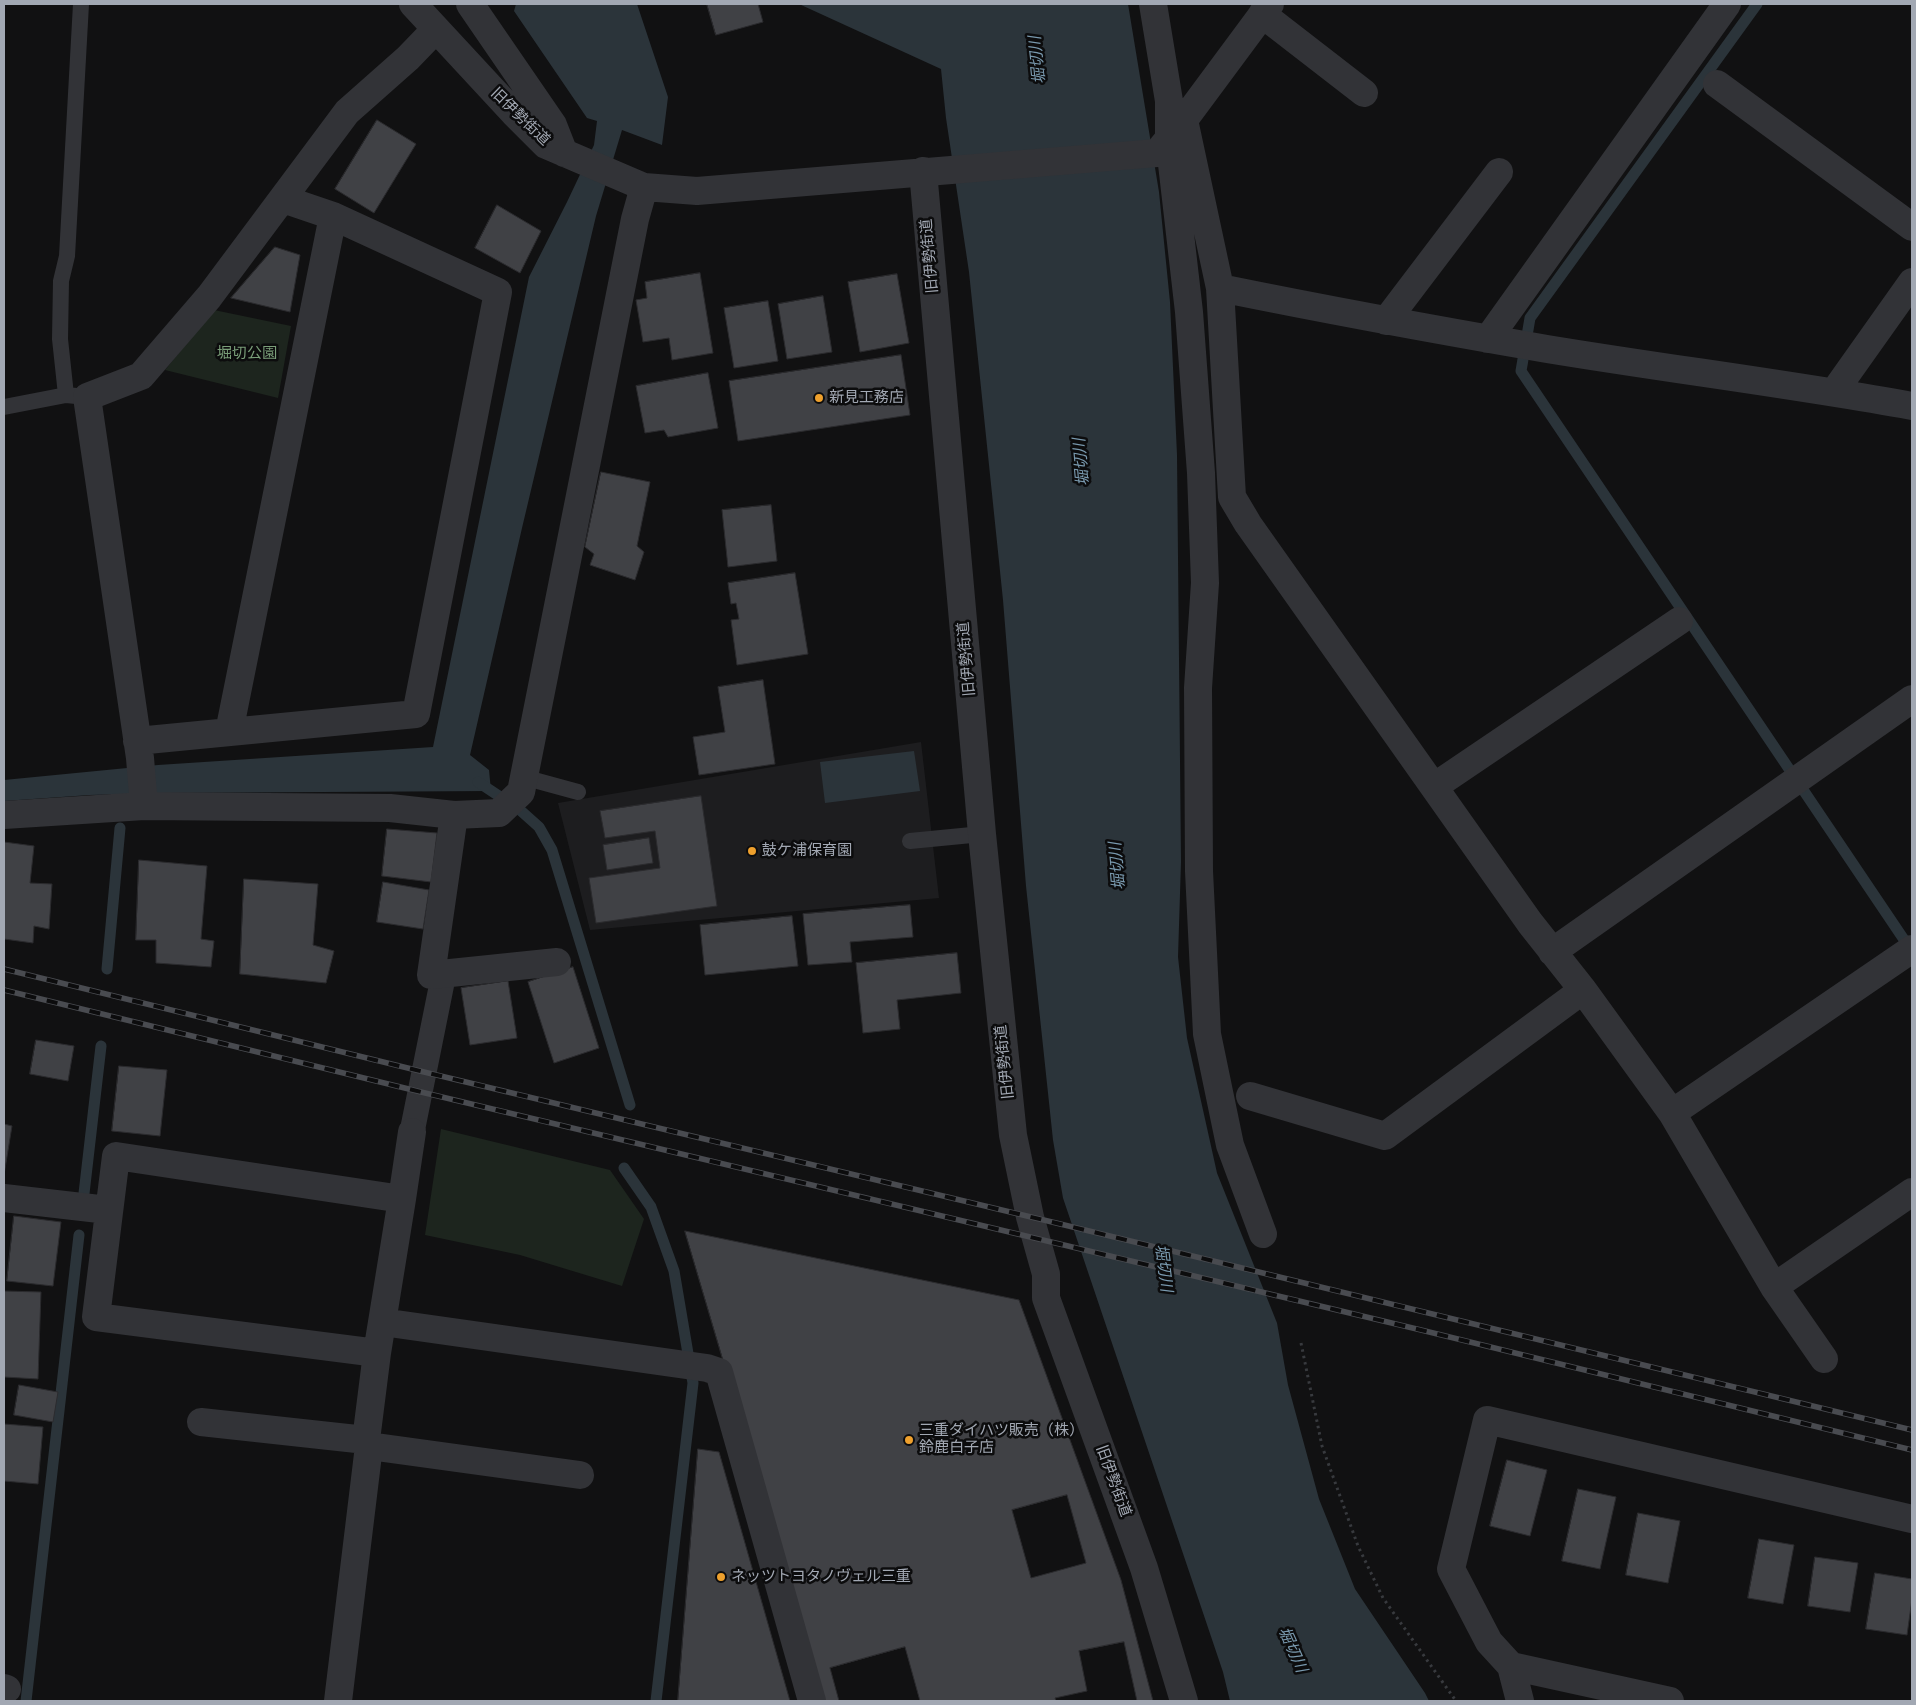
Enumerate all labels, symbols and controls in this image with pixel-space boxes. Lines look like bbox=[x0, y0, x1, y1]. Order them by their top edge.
water label: 堀切川 bbox=[1026, 35, 1050, 85]
street label: 旧伊勢街道 bbox=[487, 84, 553, 150]
street label: 旧伊勢街道 bbox=[918, 218, 942, 294]
park label: 堀切公園 bbox=[217, 345, 277, 363]
place label: 新見工務店 bbox=[829, 389, 904, 407]
marker: 新見工務店 bbox=[813, 392, 825, 404]
water label: 堀切川 bbox=[1070, 437, 1094, 487]
street label: 旧伊勢街道 bbox=[955, 621, 979, 697]
water label: 堀切川 bbox=[1106, 841, 1130, 891]
place label: 鼓ケ浦保育園 bbox=[762, 842, 852, 860]
marker: 鼓ケ浦保育園 bbox=[746, 845, 758, 857]
street label: 旧伊勢街道 bbox=[992, 1024, 1018, 1100]
water label: 堀切川 bbox=[1151, 1243, 1175, 1293]
place label: 三重ダイハツ販売（株） 鈴鹿白子店 bbox=[919, 1422, 1084, 1457]
marker: 三重ダイハツ販売（株） 鈴鹿白子店 bbox=[903, 1434, 915, 1446]
street label: 旧伊勢街道 bbox=[1092, 1443, 1134, 1519]
place label: ネッツトヨタノヴェル三重 bbox=[731, 1568, 911, 1586]
marker: ネッツトヨタノヴェル三重 bbox=[715, 1571, 727, 1583]
water label: 堀切川 bbox=[1273, 1624, 1311, 1676]

